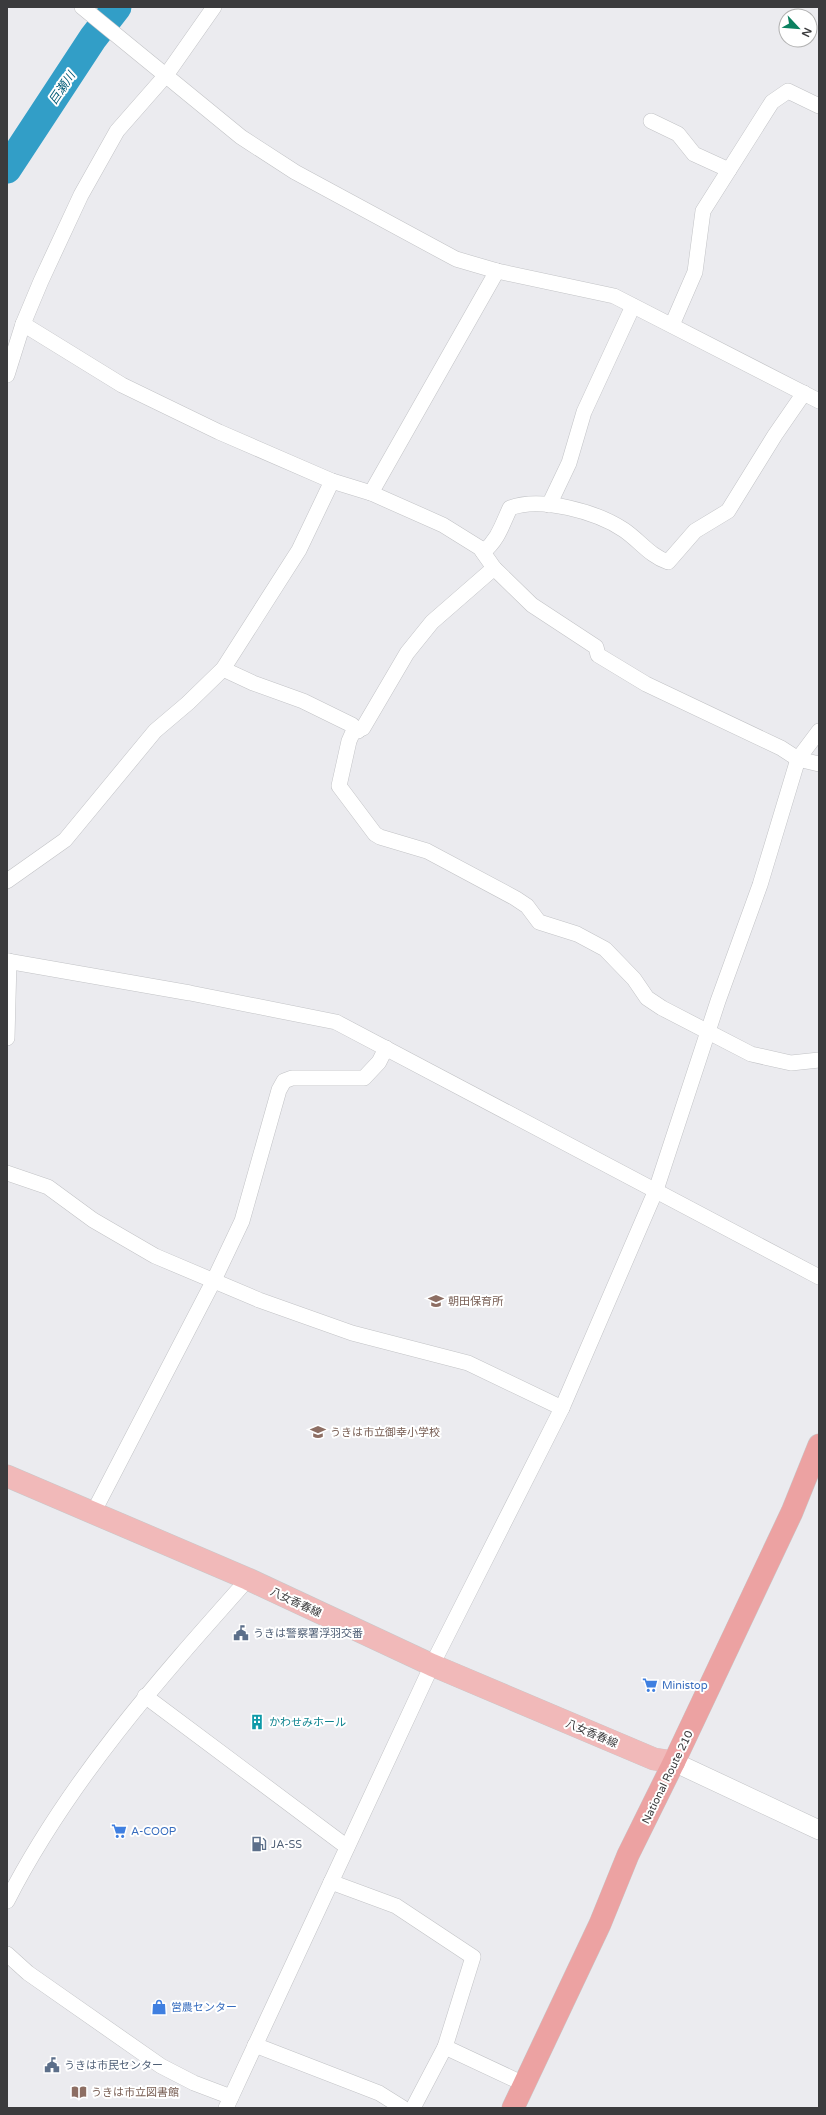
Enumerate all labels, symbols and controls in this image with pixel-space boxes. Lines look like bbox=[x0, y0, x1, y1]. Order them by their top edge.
north arrow bbox=[778, 8, 818, 48]
text: N bbox=[799, 25, 814, 39]
water label: 巨瀬川 bbox=[46, 68, 79, 107]
school or university icon: 朝田保育所 bbox=[427, 1292, 445, 1310]
place label: 朝田保育所 bbox=[448, 1295, 504, 1308]
school or university icon: うきは市立御幸小学校 bbox=[309, 1423, 327, 1441]
place label: うきは市立御幸小学校 bbox=[330, 1426, 440, 1439]
street label: 八女香春線 bbox=[268, 1585, 323, 1620]
public building icon: うきは警察署浮羽交番 bbox=[232, 1624, 250, 1642]
place label: うきは警察署浮羽交番 bbox=[253, 1627, 363, 1640]
supermarket icon: Ministop bbox=[641, 1676, 659, 1694]
place label: Ministop bbox=[662, 1679, 708, 1692]
building icon: かわせみホール bbox=[248, 1713, 266, 1731]
place label: かわせみホール bbox=[269, 1716, 346, 1729]
street label: 八女香春線 bbox=[564, 1717, 620, 1750]
street label: National Route 210 bbox=[639, 1728, 696, 1826]
supermarket icon: A-COOP bbox=[110, 1822, 128, 1840]
place label: A-COOP bbox=[131, 1825, 176, 1838]
fuel station icon: JA-SS bbox=[250, 1835, 268, 1853]
place label: JA-SS bbox=[271, 1838, 302, 1851]
shop icon: 営農センター bbox=[150, 1998, 168, 2016]
place label: 営農センター bbox=[171, 2001, 237, 2014]
public building icon: うきは市民センター bbox=[43, 2056, 61, 2074]
place label: うきは市民センター bbox=[64, 2059, 163, 2072]
library icon: うきは市立図書館 bbox=[70, 2083, 88, 2101]
place label: うきは市立図書館 bbox=[91, 2086, 179, 2099]

